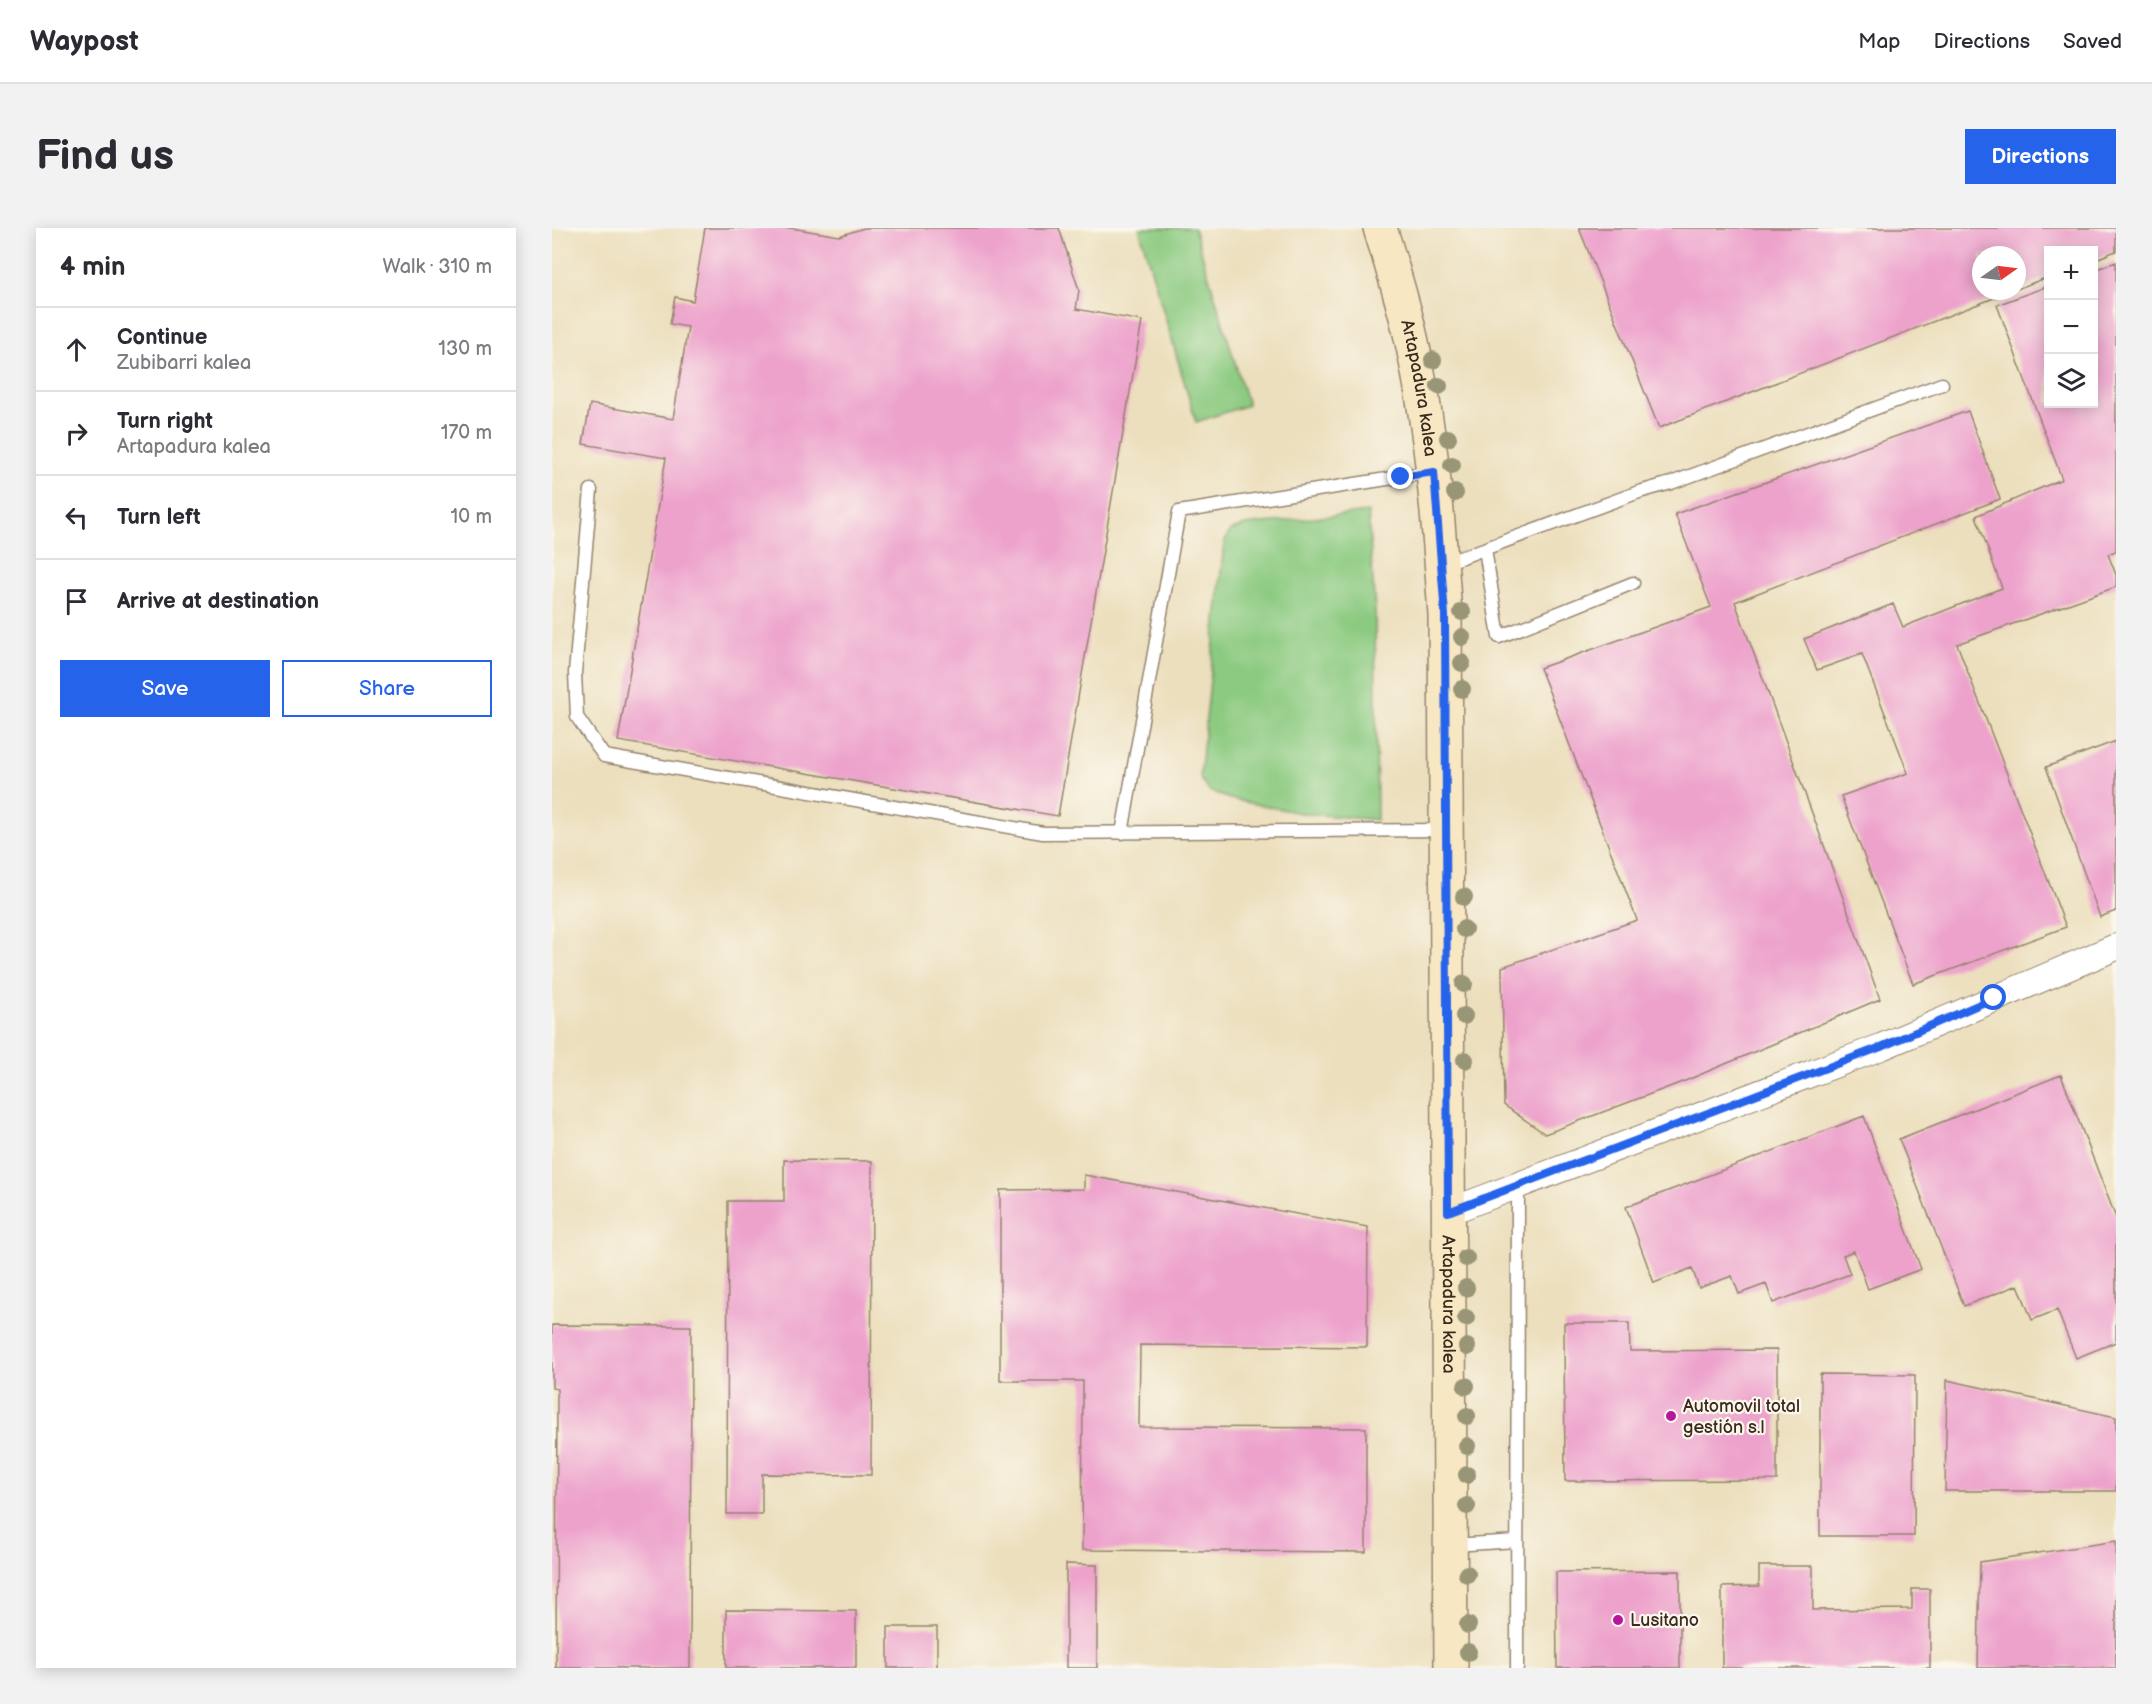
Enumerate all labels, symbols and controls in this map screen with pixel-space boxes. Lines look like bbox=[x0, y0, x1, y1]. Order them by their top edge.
text: Waypost bbox=[30, 25, 139, 58]
text: Map bbox=[1858, 29, 1901, 54]
text: Directions bbox=[1934, 29, 2030, 54]
text: Saved bbox=[2063, 29, 2122, 54]
button: Directions bbox=[1965, 129, 2116, 184]
text: Find us bbox=[36, 131, 174, 182]
north arrow bbox=[1972, 246, 2026, 300]
map controls bbox=[2044, 246, 2098, 408]
button: + bbox=[2044, 246, 2098, 300]
text: 4 min bbox=[60, 252, 125, 283]
text: Walk · 310 m bbox=[383, 255, 492, 279]
button: − bbox=[2044, 300, 2098, 354]
street label: Artapadura kalea bbox=[1396, 318, 1441, 458]
text: Continue bbox=[117, 324, 207, 351]
icon: ahead bbox=[60, 333, 93, 366]
text: 130 m bbox=[438, 337, 492, 361]
text: Zubibarri kalea bbox=[117, 351, 251, 375]
button: layers bbox=[2044, 354, 2098, 408]
text: Turn right bbox=[117, 408, 213, 435]
icon: right bbox=[60, 417, 93, 450]
text: 170 m bbox=[441, 421, 492, 445]
text: Artapadura kalea bbox=[117, 435, 271, 459]
route end bbox=[1387, 463, 1413, 489]
icon: left bbox=[60, 501, 93, 534]
text: Turn left bbox=[117, 504, 201, 531]
text: 10 m bbox=[451, 505, 492, 529]
icon: arrive bbox=[60, 585, 93, 618]
text: Arrive at destination bbox=[117, 588, 319, 615]
button: Save bbox=[60, 660, 270, 717]
button: Share bbox=[282, 660, 492, 717]
route start bbox=[1980, 984, 2006, 1010]
street label: Artapadura kalea bbox=[1438, 1235, 1459, 1374]
place label: Automovil total gestión s.l bbox=[1683, 1396, 1800, 1438]
marker: Automovil total gestión s.l bbox=[1664, 1409, 1678, 1423]
place label: Lusitano bbox=[1630, 1610, 1699, 1631]
marker: Lusitano bbox=[1611, 1613, 1625, 1627]

